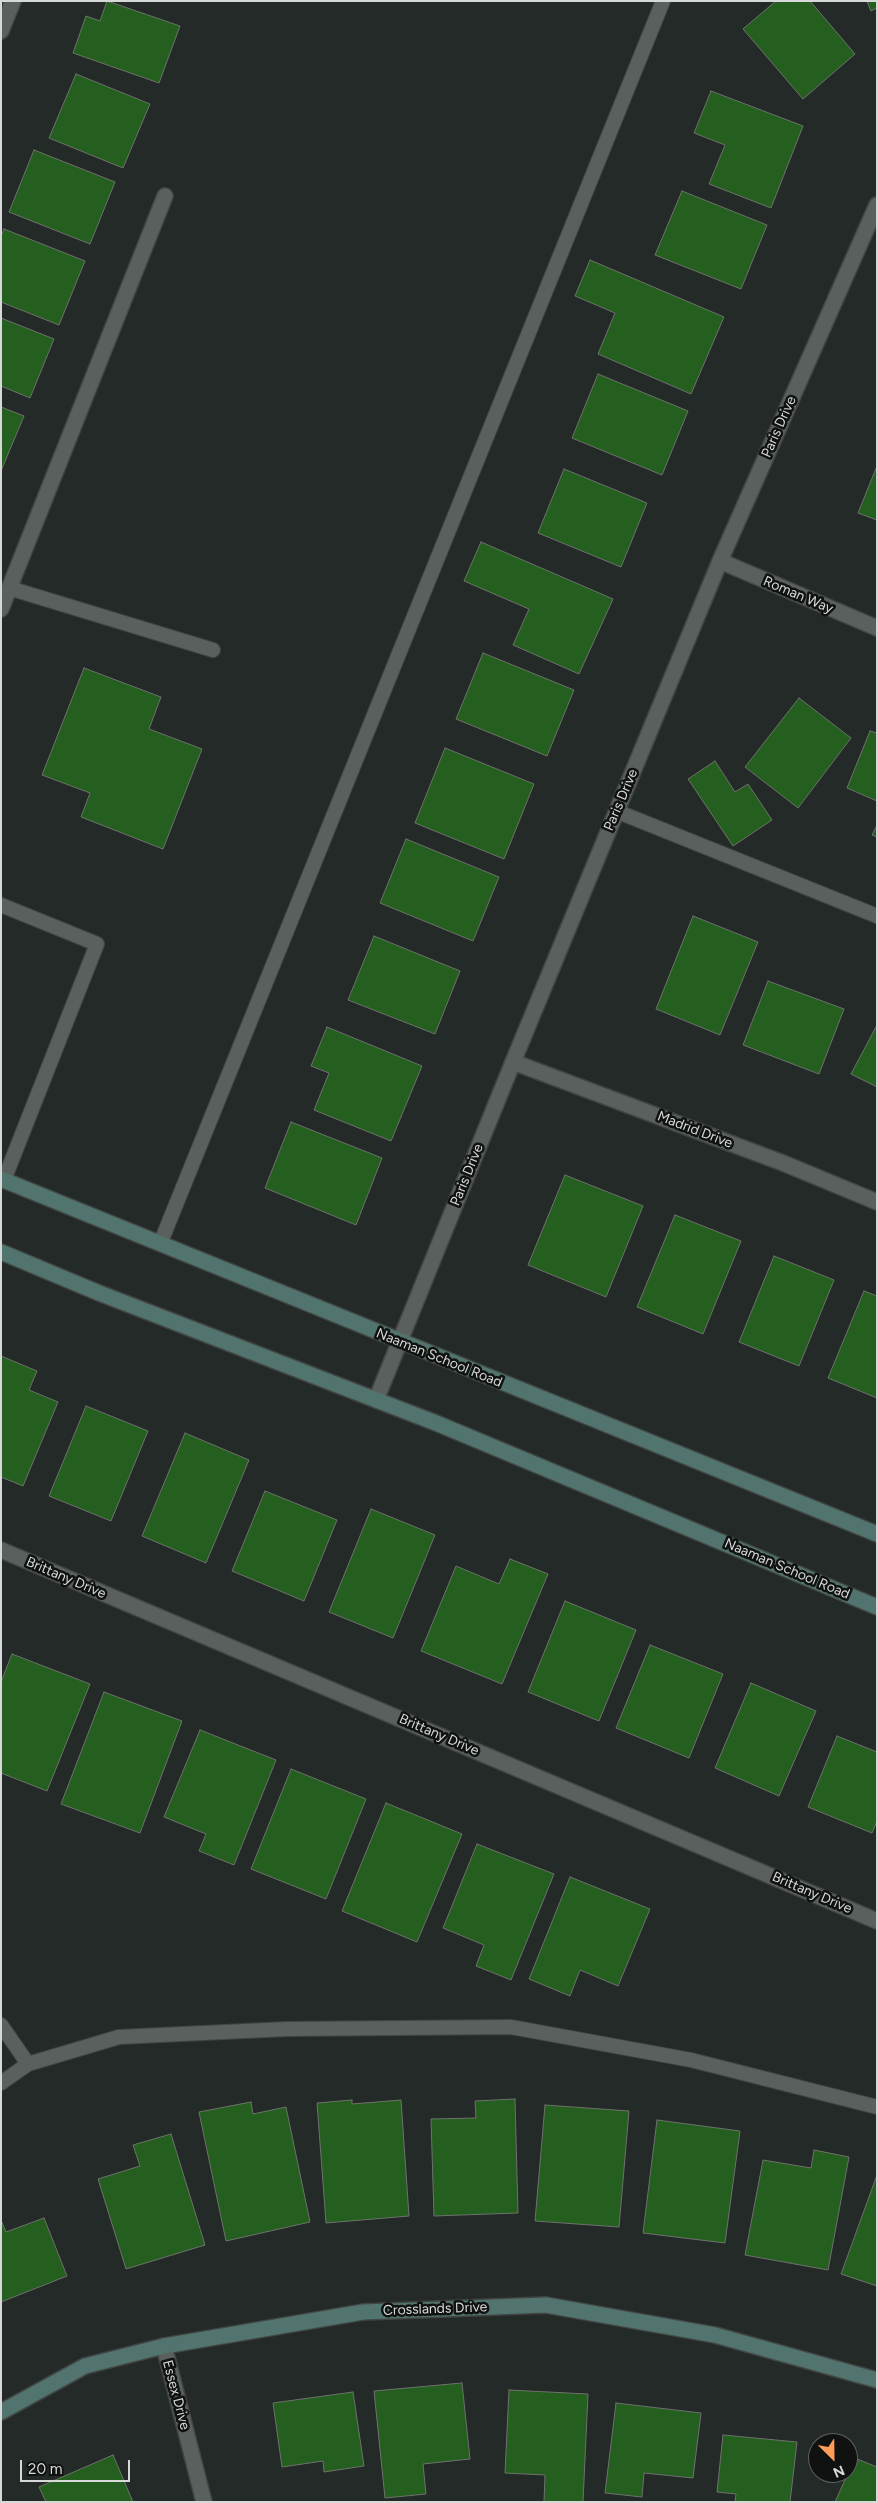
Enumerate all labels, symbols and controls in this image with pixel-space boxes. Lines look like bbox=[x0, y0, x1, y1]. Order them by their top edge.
street label: Paris Drive bbox=[758, 394, 800, 460]
street label: Roman Way bbox=[760, 573, 836, 617]
street label: Paris Drive bbox=[600, 767, 642, 833]
street label: Madrid Drive bbox=[655, 1108, 735, 1152]
street label: Paris Drive bbox=[447, 1142, 487, 1208]
street label: Naaman School Road bbox=[374, 1325, 504, 1391]
street label: Naaman School Road bbox=[722, 1535, 852, 1603]
street label: Brittany Drive bbox=[24, 1554, 108, 1602]
street label: Brittany Drive bbox=[397, 1711, 481, 1759]
street label: Brittany Drive bbox=[770, 1869, 854, 1917]
street label: Crosslands Drive bbox=[382, 2299, 488, 2319]
street label: Essex Drive bbox=[159, 2358, 193, 2432]
north arrow bbox=[808, 2433, 858, 2483]
scale bar bbox=[22, 2450, 132, 2482]
text: 20 m bbox=[28, 2460, 62, 2478]
text: N bbox=[830, 2461, 847, 2481]

